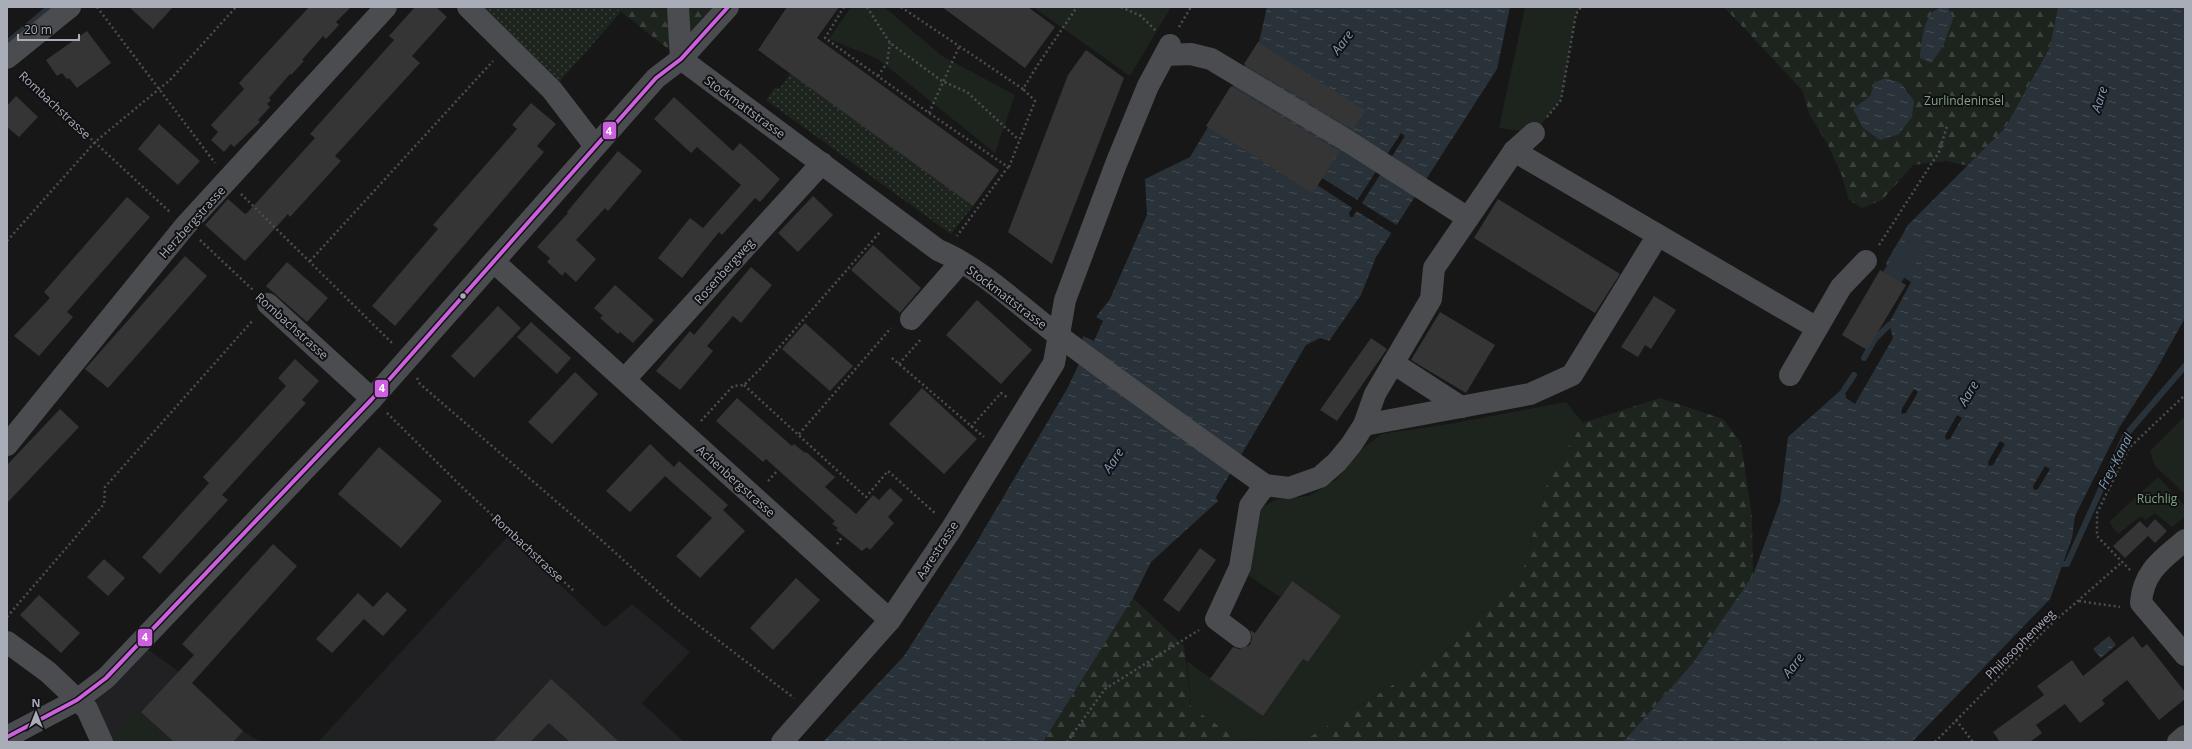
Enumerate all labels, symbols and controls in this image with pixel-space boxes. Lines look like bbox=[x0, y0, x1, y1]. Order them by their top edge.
scale bar bbox=[18, 16, 79, 42]
text: 20 m bbox=[24, 21, 52, 38]
water label: Aare bbox=[1326, 26, 1357, 59]
street label: Rombachstrasse bbox=[15, 67, 95, 143]
street label: Stockmattstrasse bbox=[701, 72, 789, 142]
water label: Aare bbox=[2086, 83, 2112, 115]
park label: Zurlindeninsel bbox=[1924, 92, 2004, 109]
line badge: 4 bbox=[602, 121, 617, 140]
text: 4 bbox=[606, 123, 613, 138]
street label: Herzbergstrasse bbox=[155, 182, 229, 262]
street label: Rosenbergweg bbox=[690, 234, 758, 307]
street label: Stockmattstrasse bbox=[963, 261, 1051, 333]
street label: Rombachstrasse bbox=[252, 289, 332, 363]
unlabelled marker bbox=[458, 291, 468, 301]
water label: Aare bbox=[1953, 377, 1983, 410]
line badge: 4 bbox=[374, 379, 389, 398]
text: 4 bbox=[379, 380, 386, 395]
water label: Frey-Kanal bbox=[2093, 429, 2137, 492]
street label: Achenbergstrasse bbox=[693, 441, 779, 521]
water label: Aare bbox=[1098, 444, 1128, 477]
park label: Rüchlig bbox=[2137, 490, 2178, 507]
street label: Rombachstrasse bbox=[488, 510, 568, 586]
street label: Aarestrasse bbox=[912, 518, 962, 582]
street label: Philosophenweg bbox=[1981, 605, 2059, 683]
line badge: 4 bbox=[137, 628, 153, 647]
text: 4 bbox=[142, 629, 149, 644]
water label: Aare bbox=[1777, 649, 1808, 682]
north arrow bbox=[16, 693, 56, 733]
text: N bbox=[32, 695, 40, 710]

